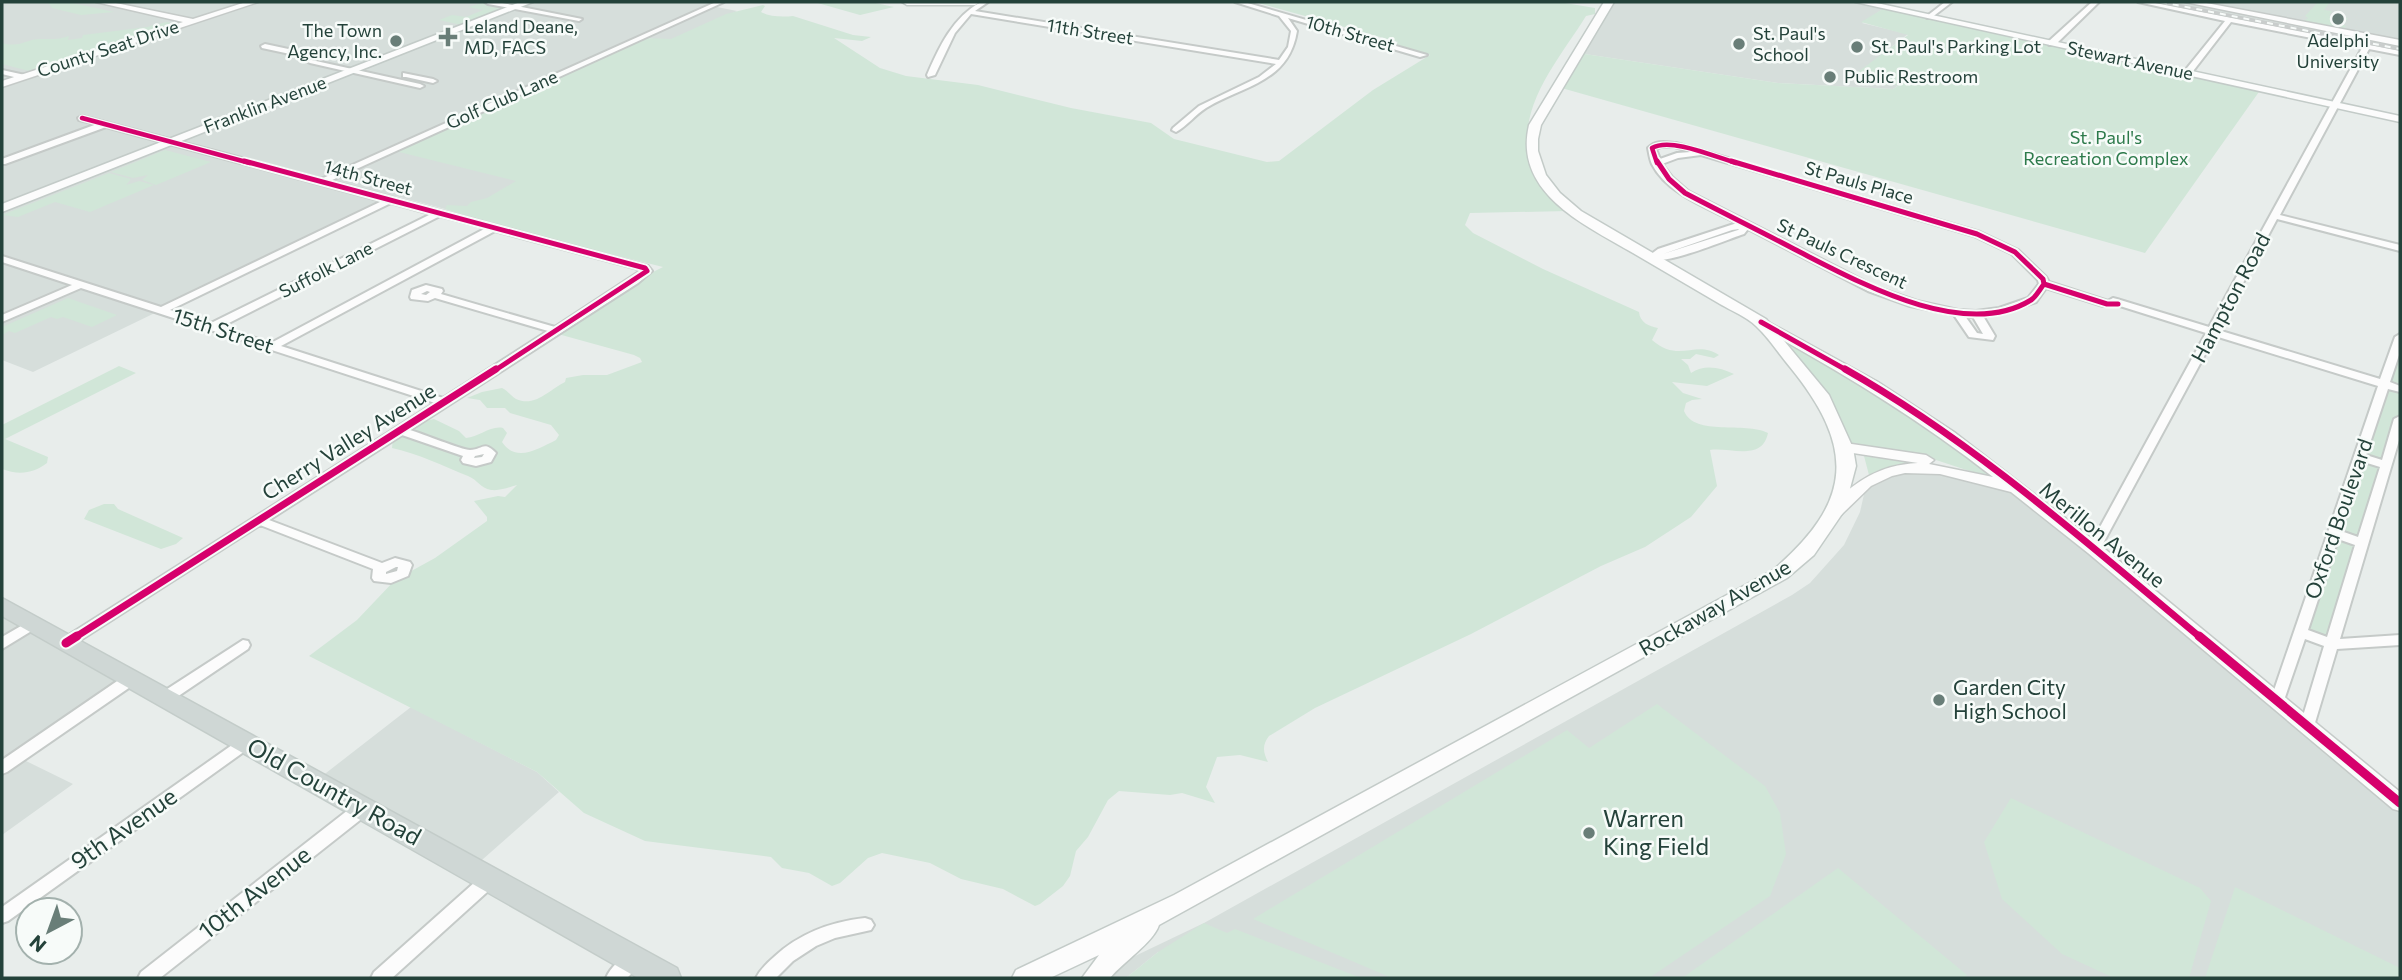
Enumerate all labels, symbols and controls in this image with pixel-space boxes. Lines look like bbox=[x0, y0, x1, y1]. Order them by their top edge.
street label: 10th Street bbox=[1303, 10, 1397, 56]
marker: Adelphi University bbox=[2330, 11, 2346, 27]
street label: 11th Street bbox=[1045, 13, 1135, 49]
street label: County Seat Drive bbox=[34, 15, 181, 81]
place label: Leland Deane, MD, FACS bbox=[464, 15, 578, 58]
place label: The Town Agency, Inc. bbox=[287, 19, 382, 62]
place label: St. Paul's School bbox=[1753, 22, 1826, 65]
marker: Leland Deane, MD, FACS bbox=[438, 27, 458, 47]
place label: Adelphi University bbox=[2297, 29, 2379, 72]
marker: The Town Agency, Inc. bbox=[388, 33, 404, 49]
place label: St. Paul's Parking Lot bbox=[1871, 35, 2041, 57]
marker: St. Paul's School bbox=[1731, 36, 1747, 52]
street label: Stewart Avenue bbox=[2065, 36, 2195, 84]
marker: St. Paul's Parking Lot bbox=[1849, 39, 1865, 55]
street label: Golf Club Lane bbox=[442, 65, 561, 133]
place label: Public Restroom bbox=[1844, 65, 1978, 87]
marker: Public Restroom bbox=[1822, 69, 1838, 85]
street label: Franklin Avenue bbox=[200, 71, 329, 138]
park label: St. Paul's Recreation Complex bbox=[2023, 126, 2189, 169]
street label: 14th Street bbox=[322, 155, 415, 199]
street label: St Pauls Place bbox=[1802, 156, 1916, 208]
street label: St Pauls Crescent bbox=[1774, 213, 1911, 293]
street label: Hampton Road bbox=[2185, 228, 2274, 366]
street label: Suffolk Lane bbox=[275, 236, 376, 302]
street label: 15th Street bbox=[170, 301, 277, 358]
street label: Cherry Valley Avenue bbox=[257, 377, 440, 504]
street label: Oxford Boulevard bbox=[2298, 435, 2377, 602]
street label: Merillon Avenue bbox=[2035, 476, 2171, 592]
street label: Rockaway Avenue bbox=[1634, 553, 1794, 660]
place label: Garden City High School bbox=[1953, 674, 2067, 723]
marker: Garden City High School bbox=[1931, 692, 1947, 708]
street label: Old Country Road bbox=[243, 731, 427, 851]
street label: 9th Avenue bbox=[65, 781, 182, 875]
place label: Warren King Field bbox=[1603, 803, 1709, 860]
marker: Warren King Field bbox=[1581, 825, 1597, 841]
street label: 10th Avenue bbox=[192, 839, 316, 945]
north arrow bbox=[14, 896, 84, 966]
text: N bbox=[25, 931, 50, 958]

